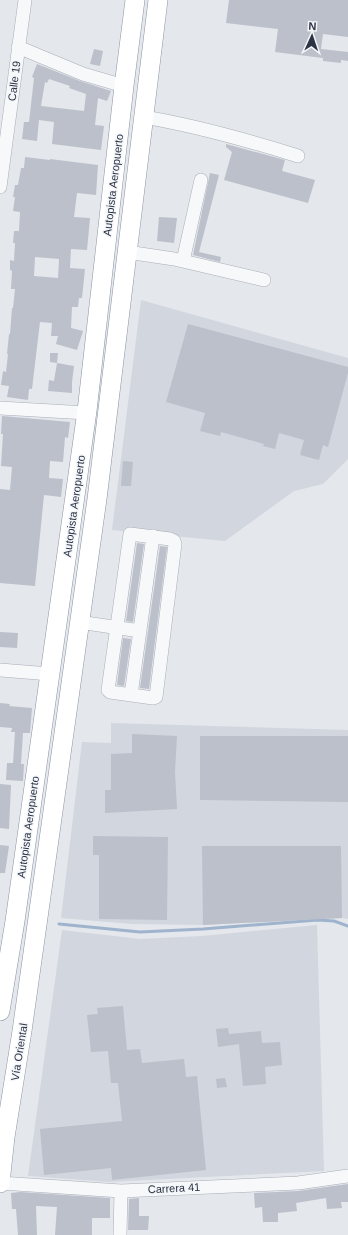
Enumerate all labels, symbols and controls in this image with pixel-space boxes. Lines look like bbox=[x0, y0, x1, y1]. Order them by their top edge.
north arrow bbox=[292, 16, 332, 56]
text: N bbox=[308, 20, 317, 32]
street label: Calle 19 bbox=[6, 60, 22, 102]
street label: Autopista Aeropuerto bbox=[101, 133, 125, 237]
street label: Autopista Aeropuerto bbox=[61, 454, 87, 558]
street label: Autopista Aeropuerto bbox=[15, 775, 41, 879]
street label: Vía Oriental bbox=[9, 1022, 29, 1082]
street label: Carrera 41 bbox=[147, 1181, 201, 1195]

